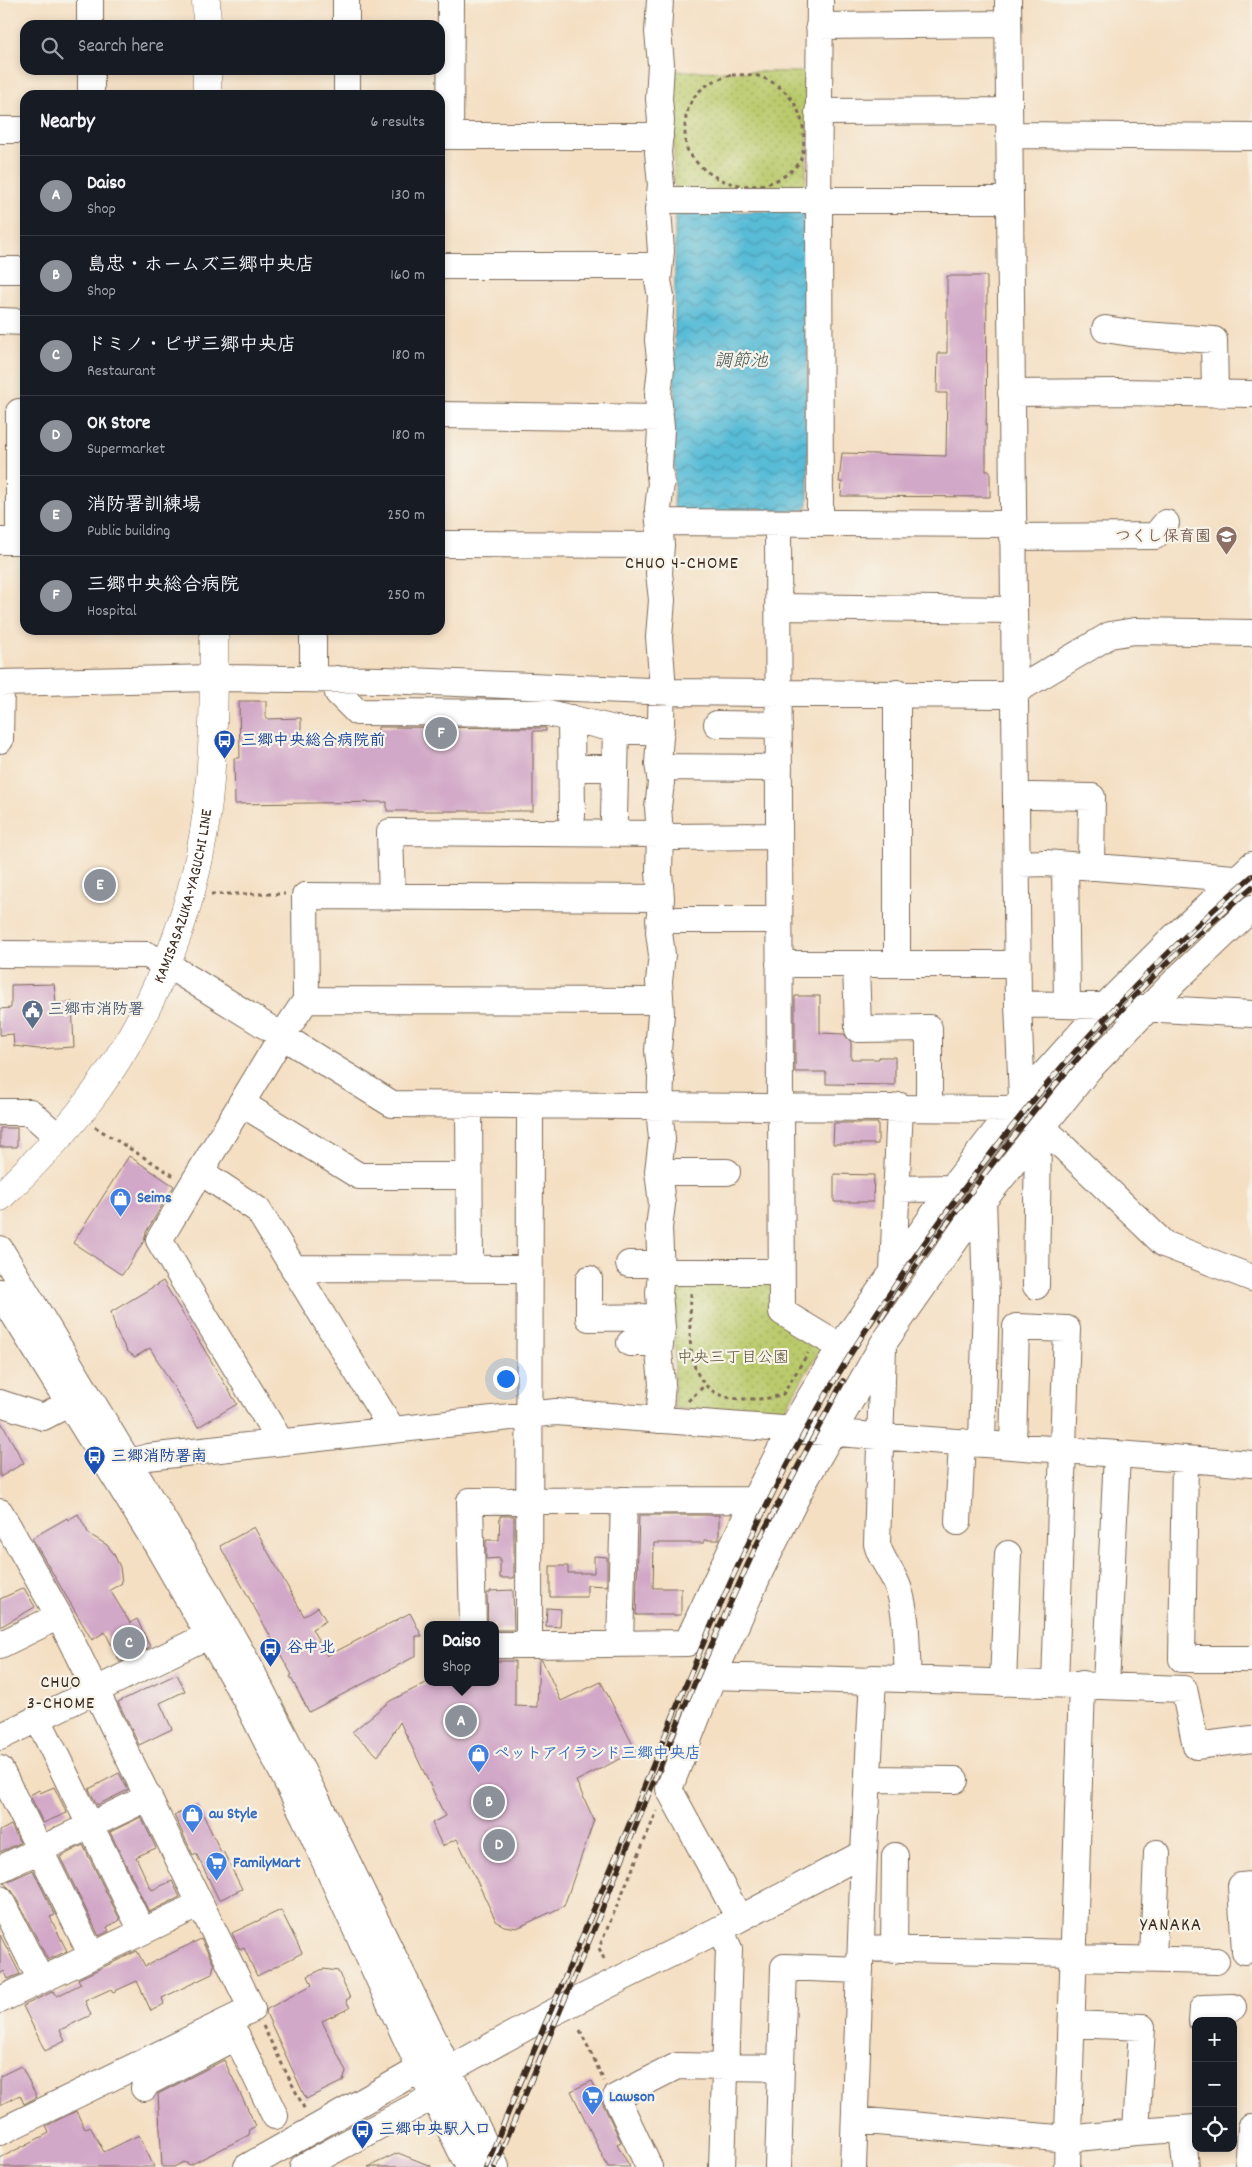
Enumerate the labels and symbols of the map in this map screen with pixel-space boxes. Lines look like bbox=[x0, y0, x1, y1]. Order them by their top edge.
water label: 調節池 bbox=[714, 350, 769, 375]
school or university icon: つくし保育園 bbox=[1215, 525, 1239, 556]
place label: つくし保育園 bbox=[1115, 526, 1211, 549]
district label: CHUO 4-CHOME bbox=[625, 552, 739, 577]
pin: F bbox=[425, 714, 457, 752]
bus stop icon: 三郷中央総合病院前 bbox=[213, 729, 237, 760]
place label: 三郷中央総合病院前 bbox=[241, 730, 385, 753]
street label: KAMISASAZUKA-YAGUCHI LINE bbox=[148, 807, 219, 987]
pin: E bbox=[84, 866, 116, 904]
public building icon: 三郷市消防署 bbox=[20, 998, 44, 1029]
place label: 三郷市消防署 bbox=[48, 999, 144, 1022]
shop icon: Seims bbox=[109, 1186, 133, 1217]
place label: Seims bbox=[137, 1187, 172, 1210]
park label: 中央三丁目公園 bbox=[677, 1347, 789, 1370]
your location bbox=[493, 1366, 519, 1392]
bus stop icon: 三郷消防署南 bbox=[83, 1445, 107, 1476]
place label: 三郷消防署南 bbox=[111, 1446, 207, 1469]
pin: C bbox=[113, 1624, 145, 1662]
bus stop icon: 谷中北 bbox=[259, 1636, 283, 1667]
place label: 谷中北 bbox=[287, 1637, 335, 1660]
district label: CHUO 3-CHOME bbox=[27, 1671, 95, 1717]
pin: A bbox=[445, 1702, 477, 1740]
shop icon: ペットアイランド三郷中央店 bbox=[466, 1742, 490, 1773]
place label: ペットアイランド三郷中央店 bbox=[494, 1743, 701, 1766]
pin: B bbox=[473, 1783, 505, 1821]
shop icon: au Style bbox=[181, 1802, 205, 1833]
place label: au Style bbox=[209, 1803, 257, 1826]
pin: D bbox=[483, 1826, 515, 1864]
supermarket icon: FamilyMart bbox=[205, 1851, 229, 1882]
place label: FamilyMart bbox=[233, 1852, 301, 1875]
district label: YANAKA bbox=[1140, 1913, 1202, 1940]
supermarket icon: Lawson bbox=[581, 2085, 605, 2116]
place label: Lawson bbox=[609, 2086, 655, 2109]
bus stop icon: 三郷中央駅入口 bbox=[351, 2118, 375, 2149]
place label: 三郷中央駅入口 bbox=[379, 2119, 491, 2142]

